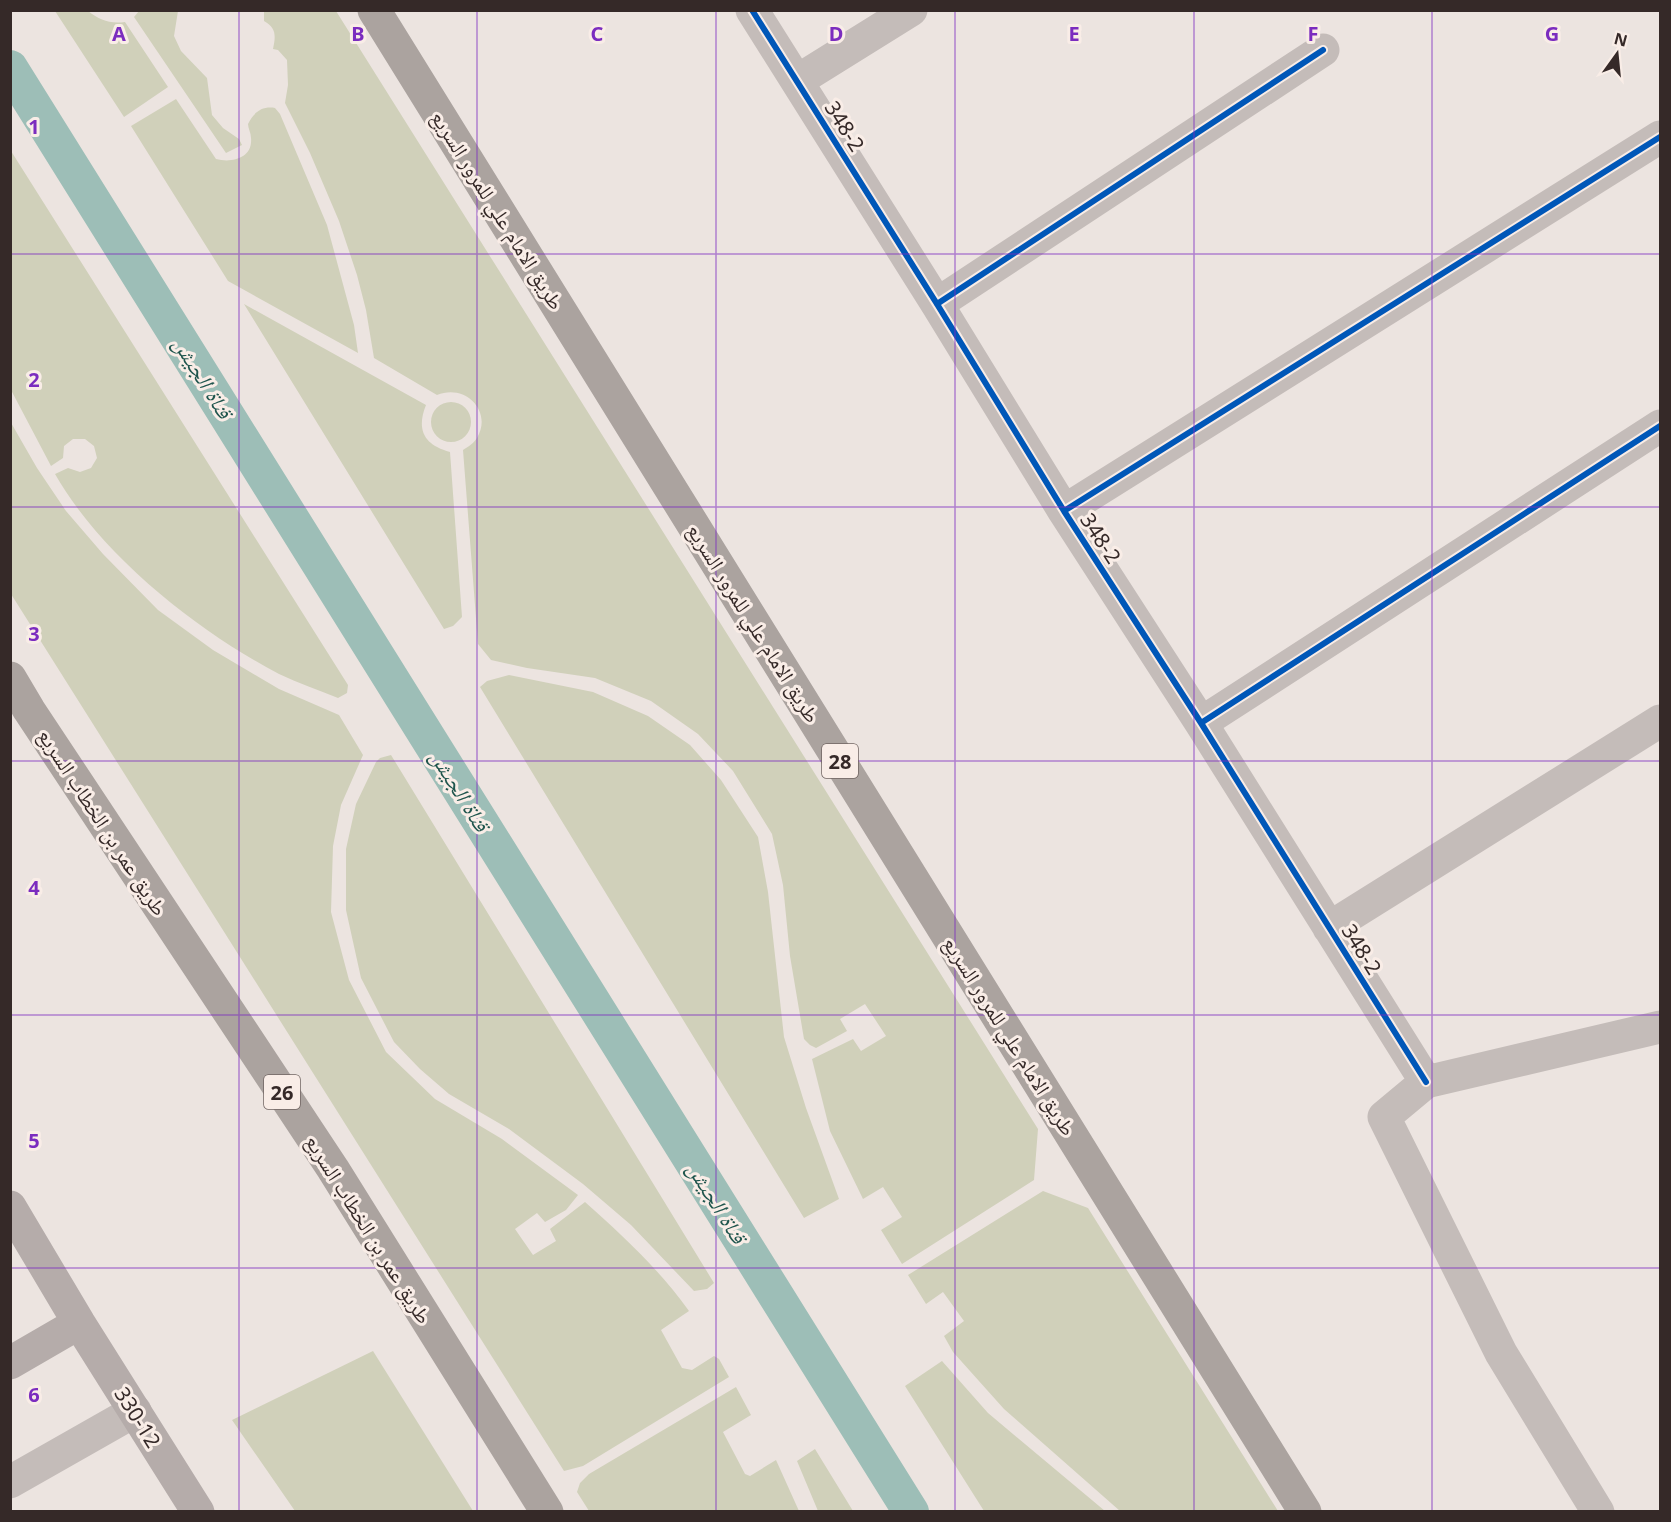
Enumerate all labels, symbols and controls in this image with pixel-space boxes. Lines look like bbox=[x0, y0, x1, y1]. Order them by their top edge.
text: A bbox=[112, 20, 126, 47]
text: B bbox=[351, 20, 365, 47]
text: C bbox=[591, 20, 604, 47]
text: D bbox=[829, 20, 843, 47]
text: E bbox=[1068, 20, 1080, 47]
text: F bbox=[1308, 20, 1318, 47]
text: G bbox=[1545, 20, 1559, 47]
north arrow bbox=[1587, 24, 1647, 84]
text: N bbox=[1612, 27, 1630, 52]
street label: 348-2 bbox=[819, 95, 871, 157]
street label: طريق الامام علي للمرور السريع bbox=[422, 105, 571, 317]
text: 1 bbox=[28, 113, 40, 140]
water label: قناة الجيش bbox=[167, 331, 242, 426]
text: 2 bbox=[28, 366, 40, 393]
street label: 348-2 bbox=[1074, 507, 1128, 569]
street label: طريق الامام علي للمرور السريع bbox=[678, 518, 827, 730]
text: 3 bbox=[28, 620, 40, 647]
street label: طريق عمر بن الخطاب السريع bbox=[32, 723, 174, 921]
water label: قناة الجيش bbox=[424, 744, 499, 839]
road number: 28 bbox=[822, 744, 858, 778]
text: 4 bbox=[28, 874, 40, 901]
street label: 348-2 bbox=[1336, 918, 1388, 980]
street label: طريق الامام علي للمرور السريع bbox=[934, 931, 1083, 1143]
road number: 26 bbox=[264, 1075, 300, 1109]
text: 5 bbox=[28, 1127, 40, 1154]
street label: طريق عمر بن الخطاب السريع bbox=[299, 1129, 439, 1329]
water label: قناة الجيش bbox=[681, 1156, 756, 1251]
text: 6 bbox=[28, 1381, 40, 1408]
street label: 330-12 bbox=[108, 1381, 168, 1453]

